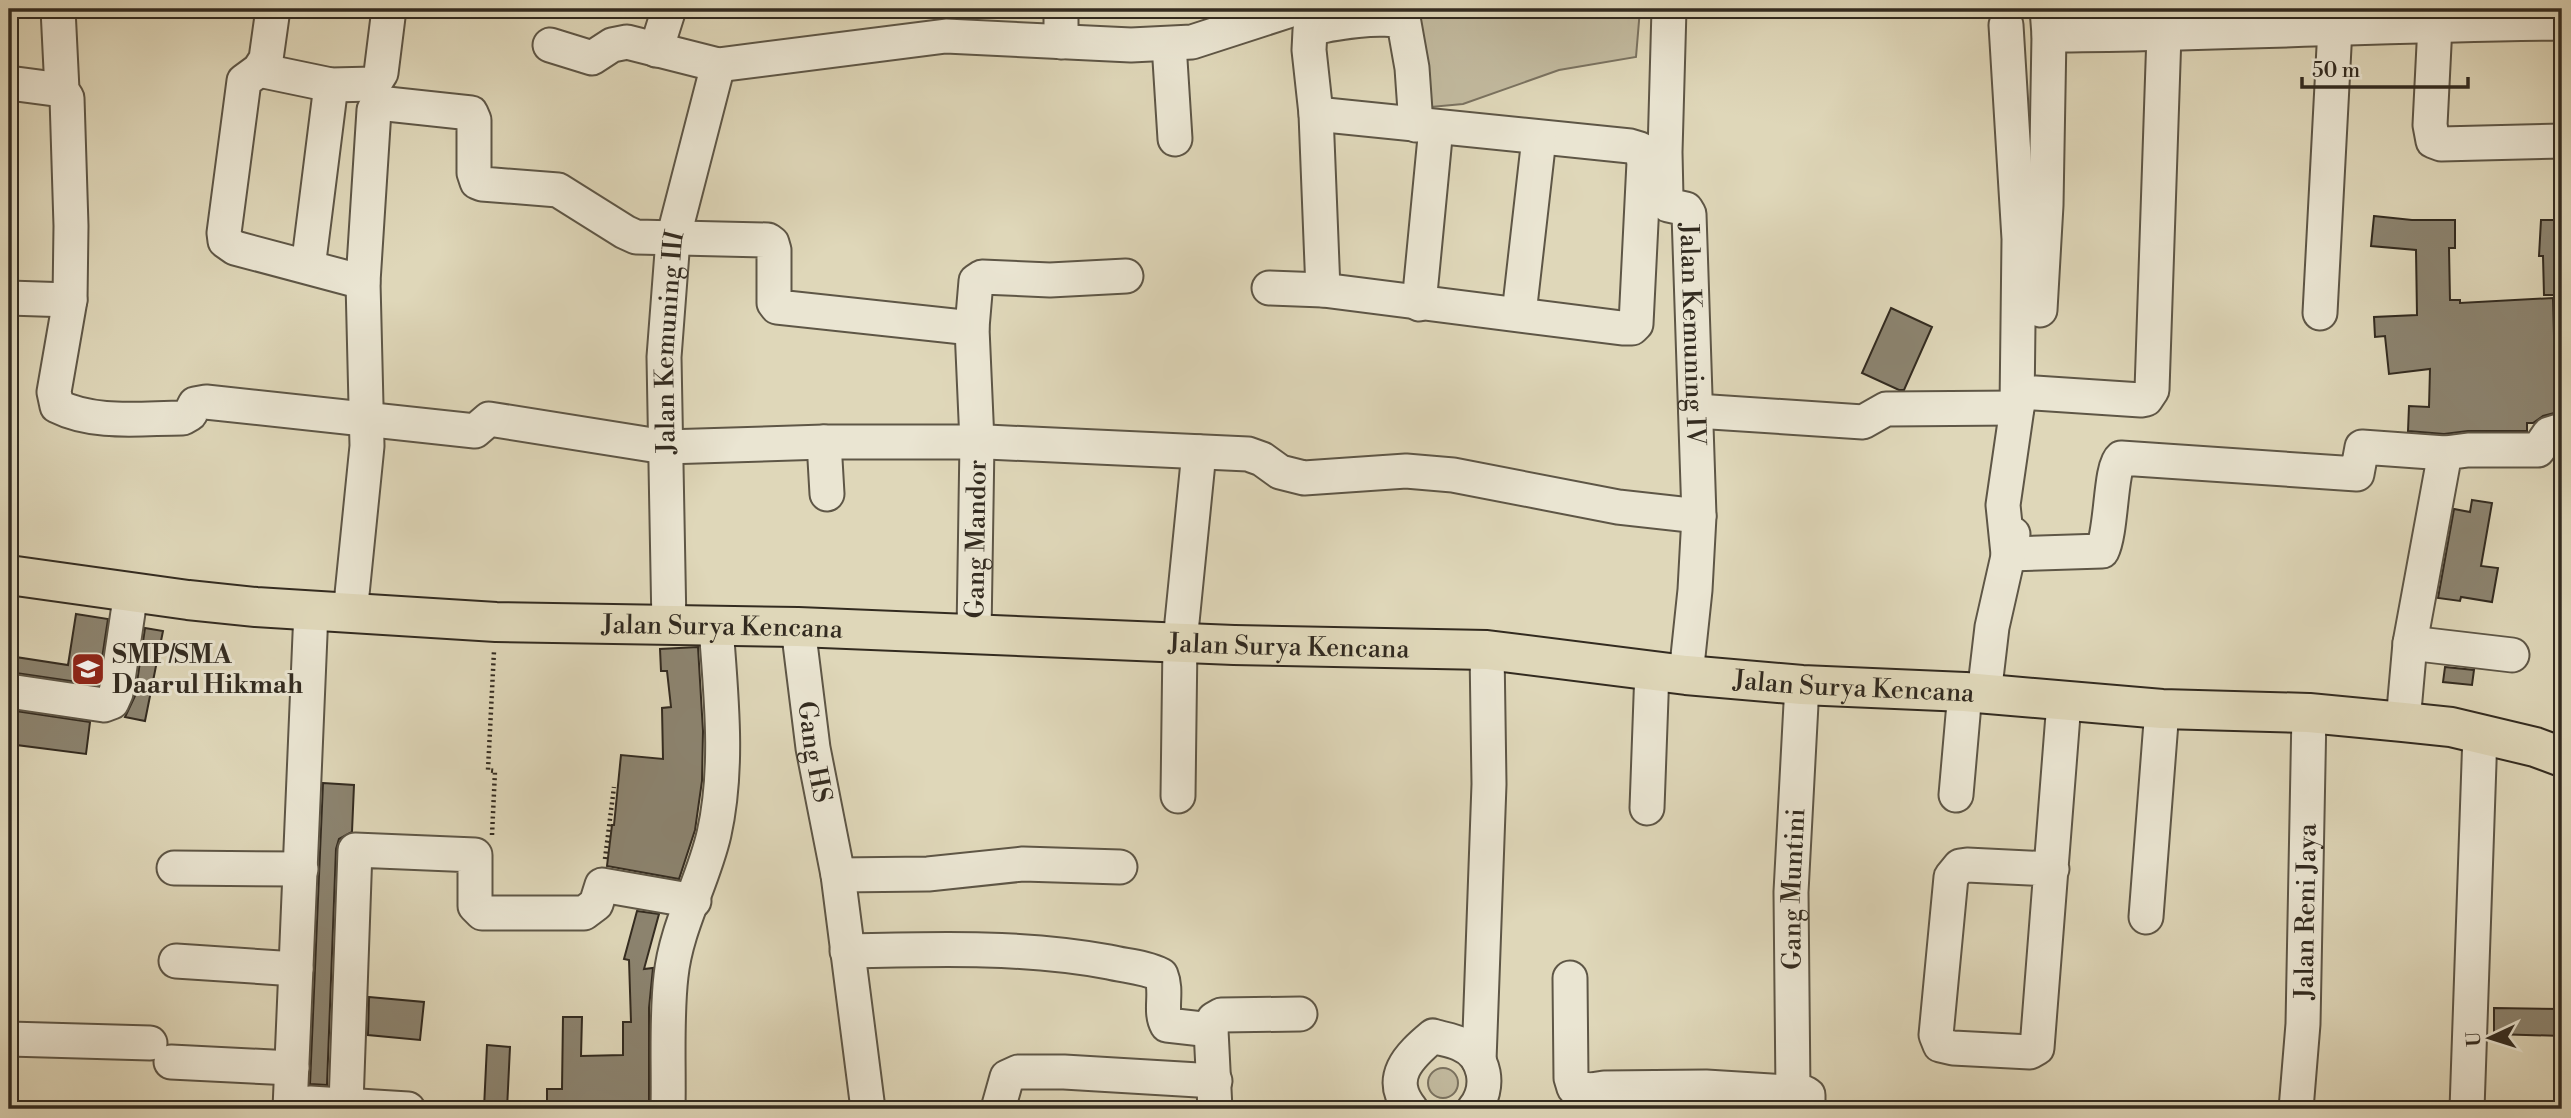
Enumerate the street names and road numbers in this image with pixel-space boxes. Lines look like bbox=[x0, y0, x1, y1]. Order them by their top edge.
street label: Jalan Kemuning IV bbox=[1672, 222, 1712, 446]
street label: Jalan Kemuning III bbox=[649, 227, 692, 455]
street label: Gang Mandor bbox=[959, 459, 994, 619]
street label: Jalan Surya Kencana bbox=[600, 609, 844, 646]
street label: Jalan Surya Kencana bbox=[1167, 627, 1411, 665]
street label: Jalan Surya Kencana bbox=[1731, 664, 1977, 710]
street label: Gang HS bbox=[790, 699, 838, 806]
street label: Gang Muntini bbox=[1775, 807, 1812, 970]
street label: Jalan Reni Jaya bbox=[2288, 822, 2324, 1001]

